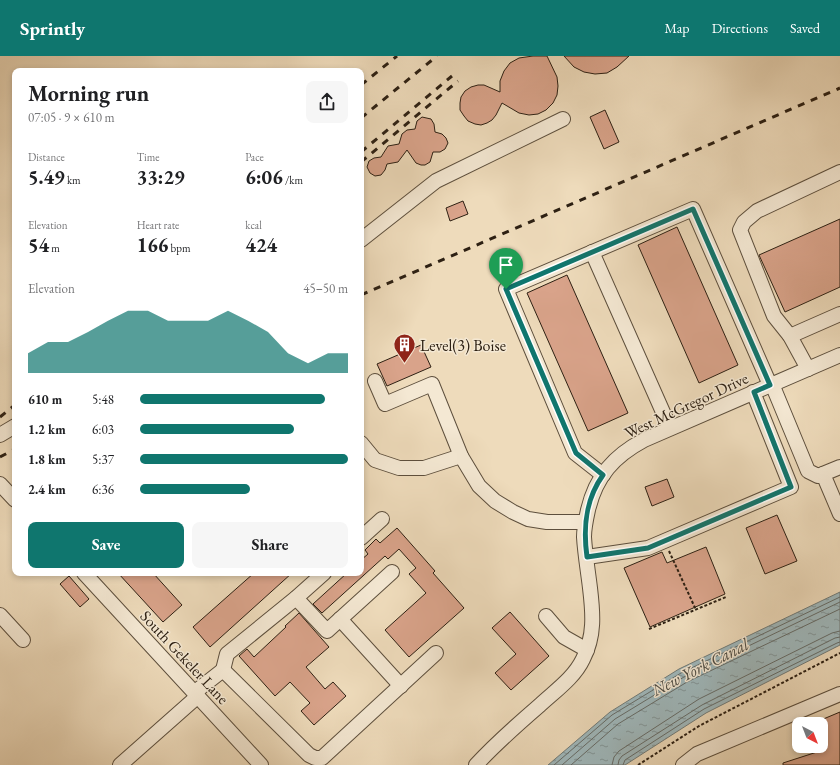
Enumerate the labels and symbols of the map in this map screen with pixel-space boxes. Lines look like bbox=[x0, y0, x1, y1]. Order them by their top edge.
pin bbox=[489, 248, 523, 289]
building icon: Level(3) Boise bbox=[391, 332, 417, 365]
place label: Level(3) Boise bbox=[420, 335, 506, 356]
street label: West McGregor Drive bbox=[621, 368, 751, 443]
street label: South Gekeler Lane bbox=[136, 606, 234, 709]
water label: New York Canal bbox=[647, 633, 753, 701]
north arrow bbox=[792, 717, 828, 753]

